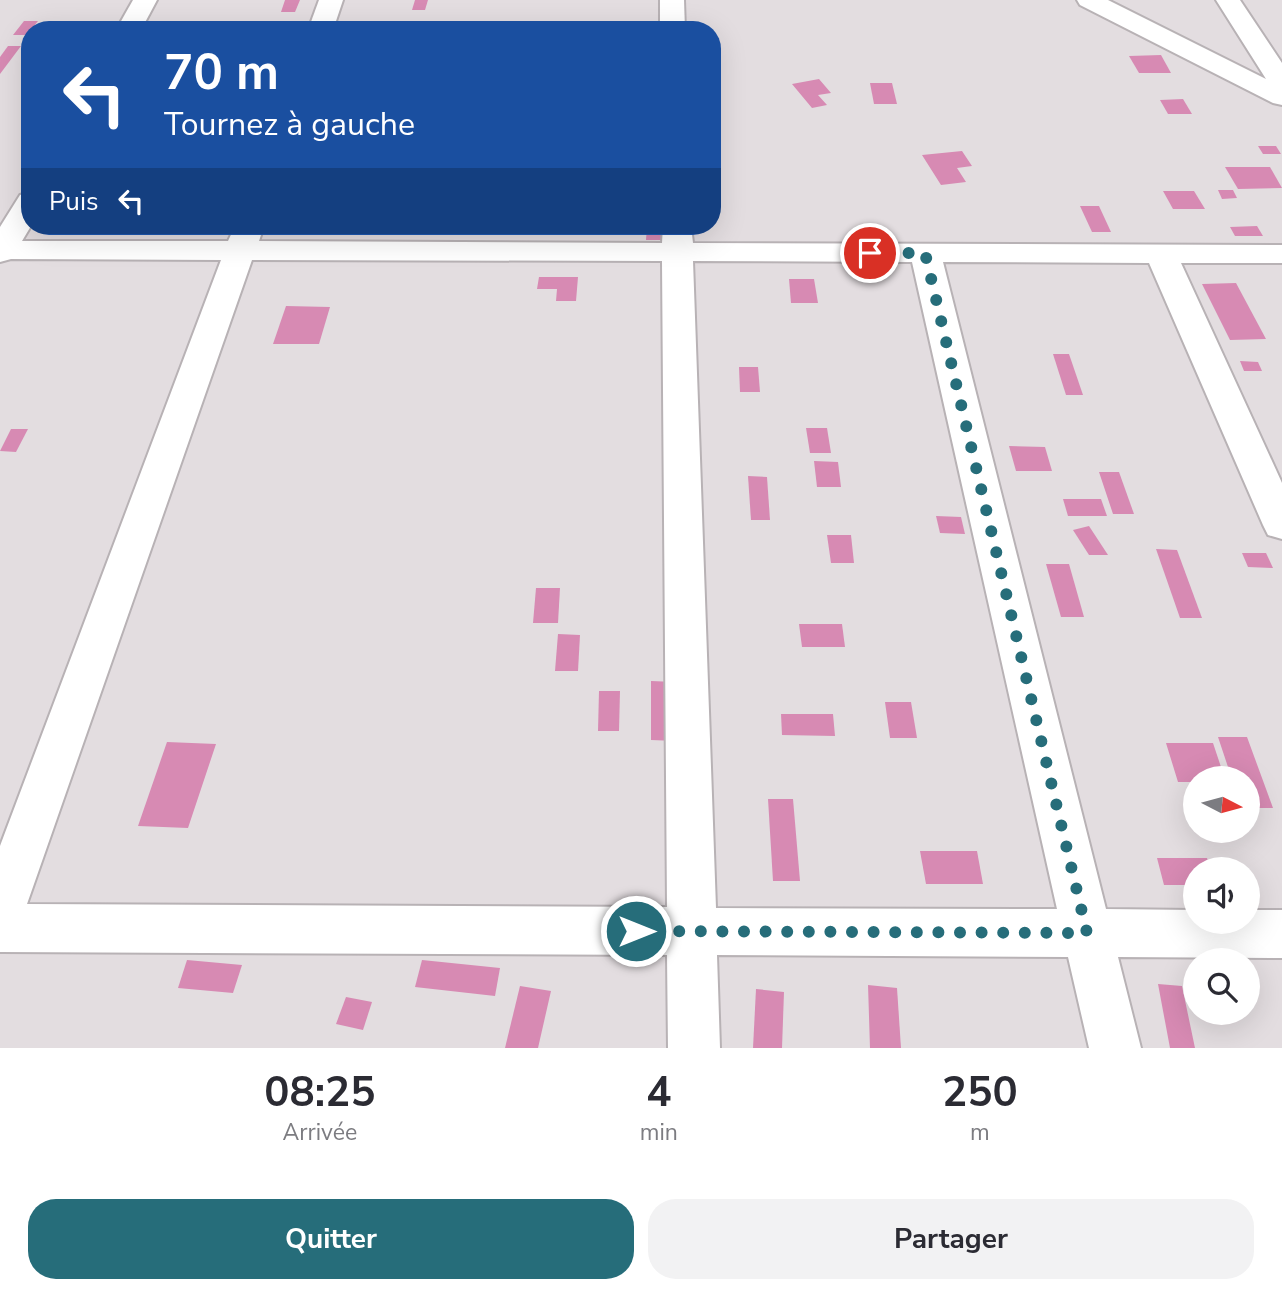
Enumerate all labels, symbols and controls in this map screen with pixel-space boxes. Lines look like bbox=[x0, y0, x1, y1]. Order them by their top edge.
text: 70 m bbox=[164, 39, 279, 106]
icon: left bbox=[49, 49, 140, 140]
text: Tournez à gauche bbox=[164, 103, 415, 146]
icon: left bbox=[112, 182, 150, 220]
text: Puis bbox=[49, 184, 98, 219]
pin bbox=[840, 223, 900, 283]
icon: arrive bbox=[851, 234, 889, 272]
north arrow bbox=[1183, 766, 1260, 844]
map controls bbox=[1183, 766, 1260, 1025]
button: sound bbox=[1183, 857, 1260, 934]
position arrow bbox=[599, 894, 673, 968]
button: search bbox=[1183, 948, 1260, 1025]
text: 08:25 bbox=[264, 1064, 375, 1121]
text: 4 bbox=[646, 1064, 671, 1121]
text: 250 bbox=[942, 1064, 1018, 1121]
text: Arrivée bbox=[283, 1117, 357, 1148]
text: min bbox=[640, 1117, 678, 1148]
text: m bbox=[970, 1117, 990, 1148]
button: Quitter bbox=[28, 1199, 634, 1279]
button: Partager bbox=[648, 1199, 1254, 1279]

